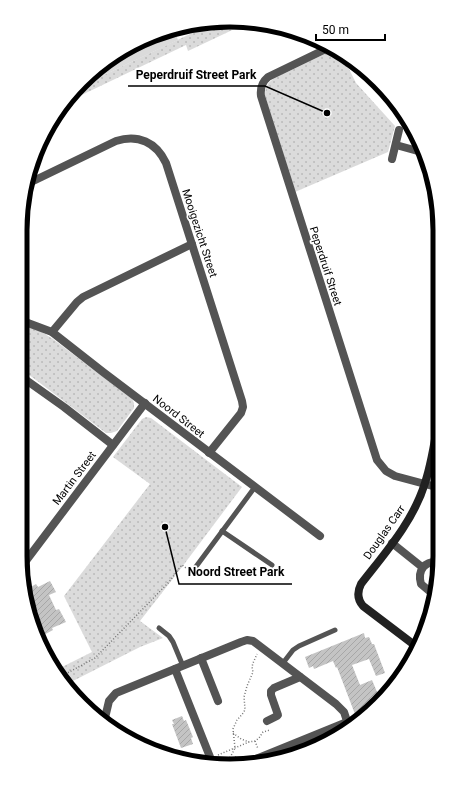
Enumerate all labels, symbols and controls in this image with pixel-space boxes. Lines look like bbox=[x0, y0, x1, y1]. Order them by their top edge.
scale bar bbox=[316, 16, 385, 42]
text: 50 m bbox=[322, 23, 349, 37]
callout: Peperdruif Street Park bbox=[128, 62, 265, 86]
text: Peperdruif Street Park bbox=[136, 68, 257, 82]
street label: Mooigezicht Street bbox=[179, 187, 220, 279]
street label: Peperdruif Street bbox=[307, 225, 345, 308]
street label: Noord Street bbox=[150, 392, 207, 441]
street label: Martin Street bbox=[50, 449, 99, 508]
street label: Douglas Carr bbox=[361, 502, 408, 562]
callout: Noord Street Park bbox=[179, 560, 292, 584]
text: Noord Street Park bbox=[188, 565, 285, 579]

